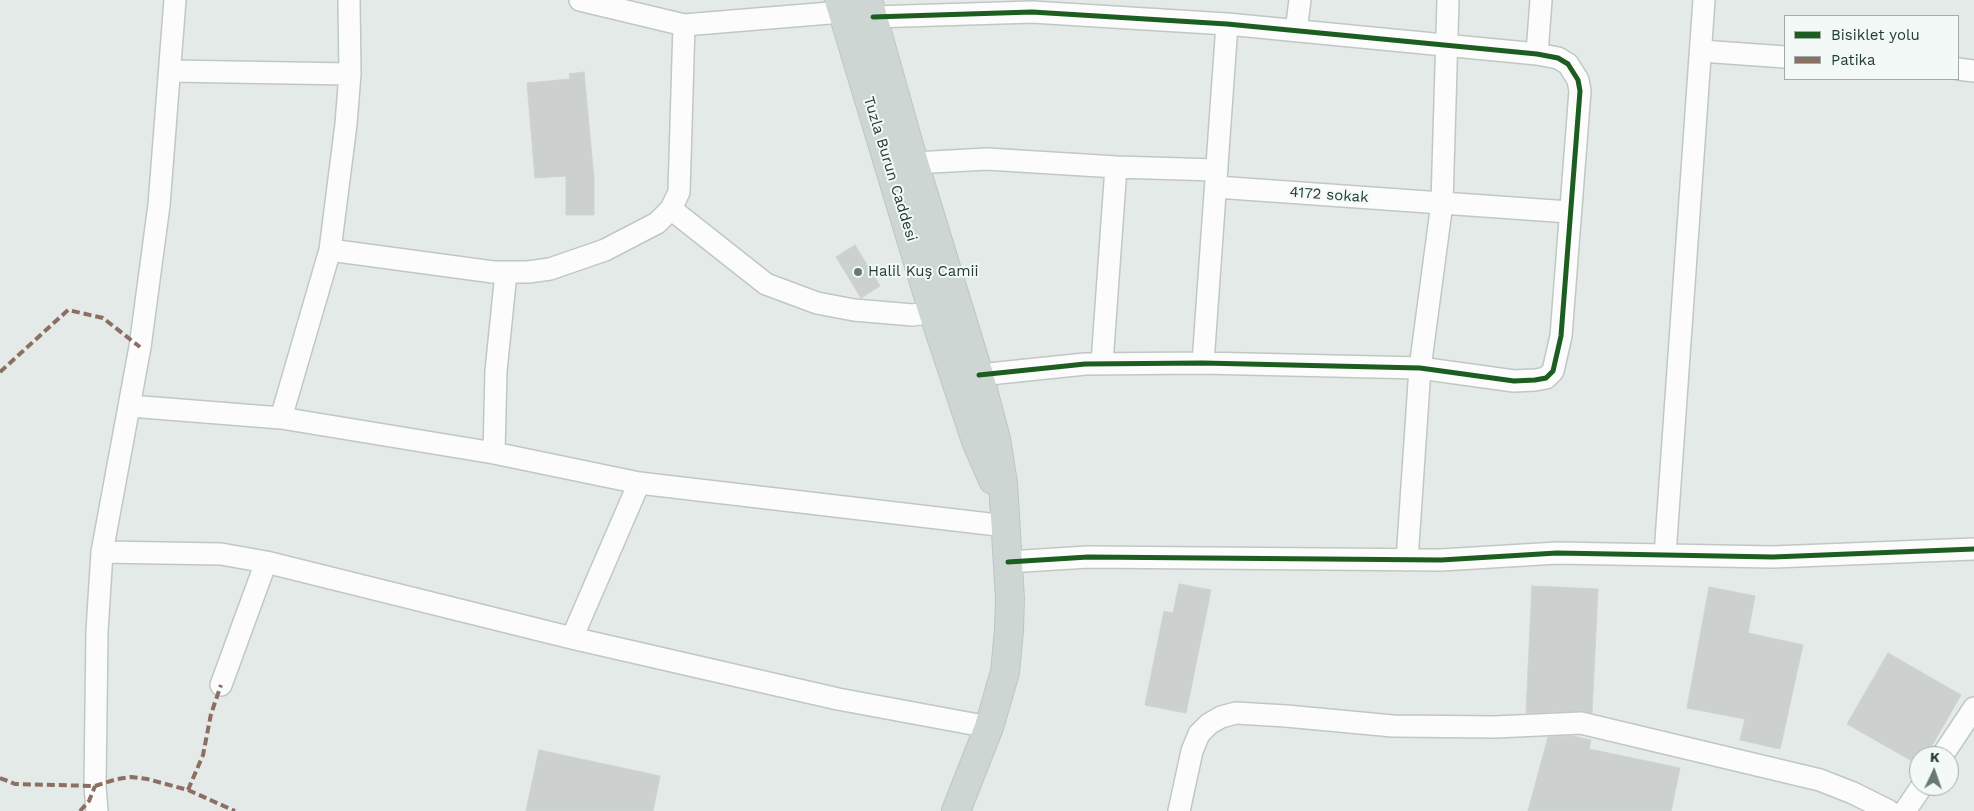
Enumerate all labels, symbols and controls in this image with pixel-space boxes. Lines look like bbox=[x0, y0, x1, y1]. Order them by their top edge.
legend bbox=[1784, 15, 1959, 80]
text: Bisiklet yolu bbox=[1831, 26, 1920, 44]
text: Patika bbox=[1831, 51, 1875, 69]
street label: Tuzla Burun Caddesi bbox=[859, 94, 921, 244]
street label: 4172 sokak bbox=[1289, 183, 1369, 207]
place label: Halil Kuş Camii bbox=[868, 263, 978, 281]
marker: Halil Kuş Camii bbox=[852, 266, 864, 278]
north arrow bbox=[1909, 746, 1959, 796]
text: K bbox=[1929, 749, 1940, 765]

